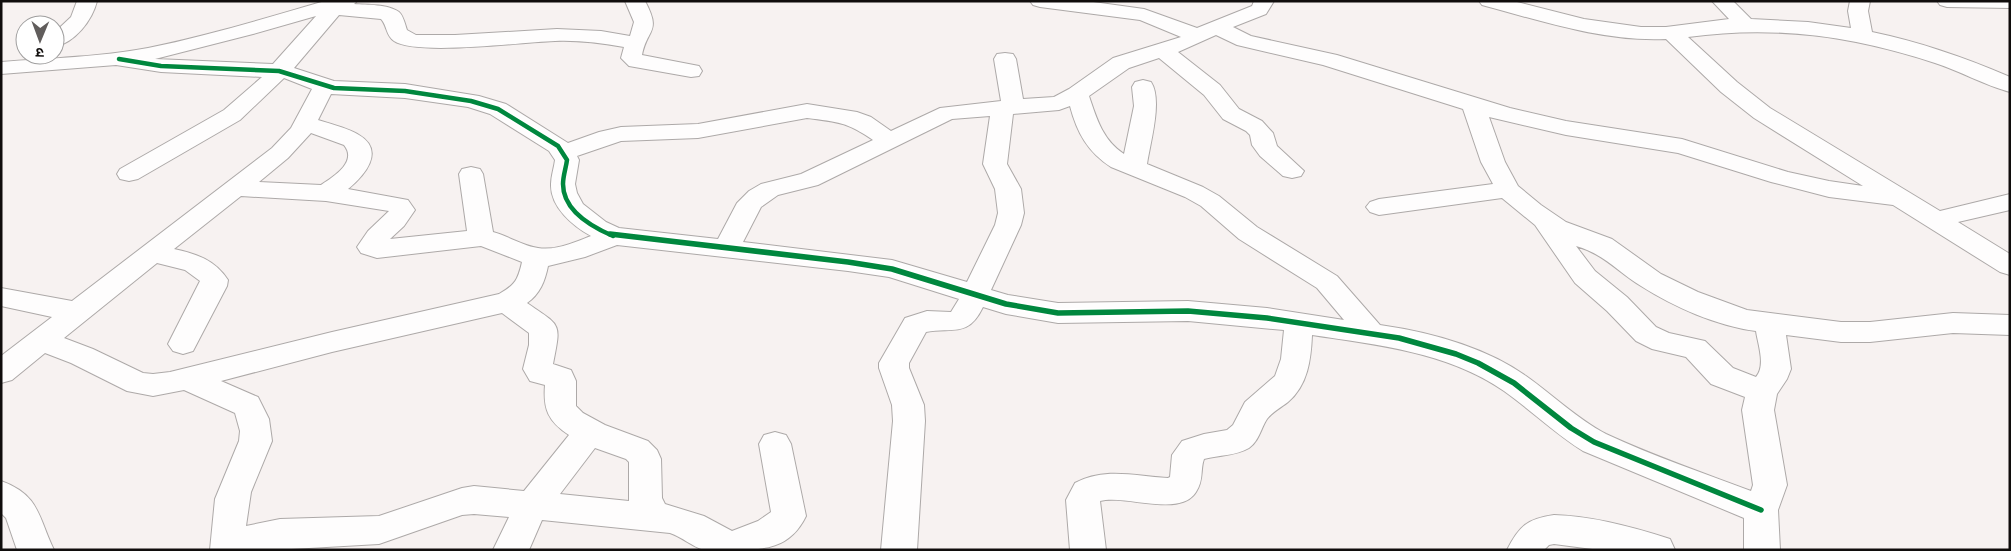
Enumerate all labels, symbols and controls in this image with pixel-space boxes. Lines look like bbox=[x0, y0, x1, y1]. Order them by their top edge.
north arrow bbox=[15, 15, 65, 65]
text: उ bbox=[35, 43, 44, 63]

